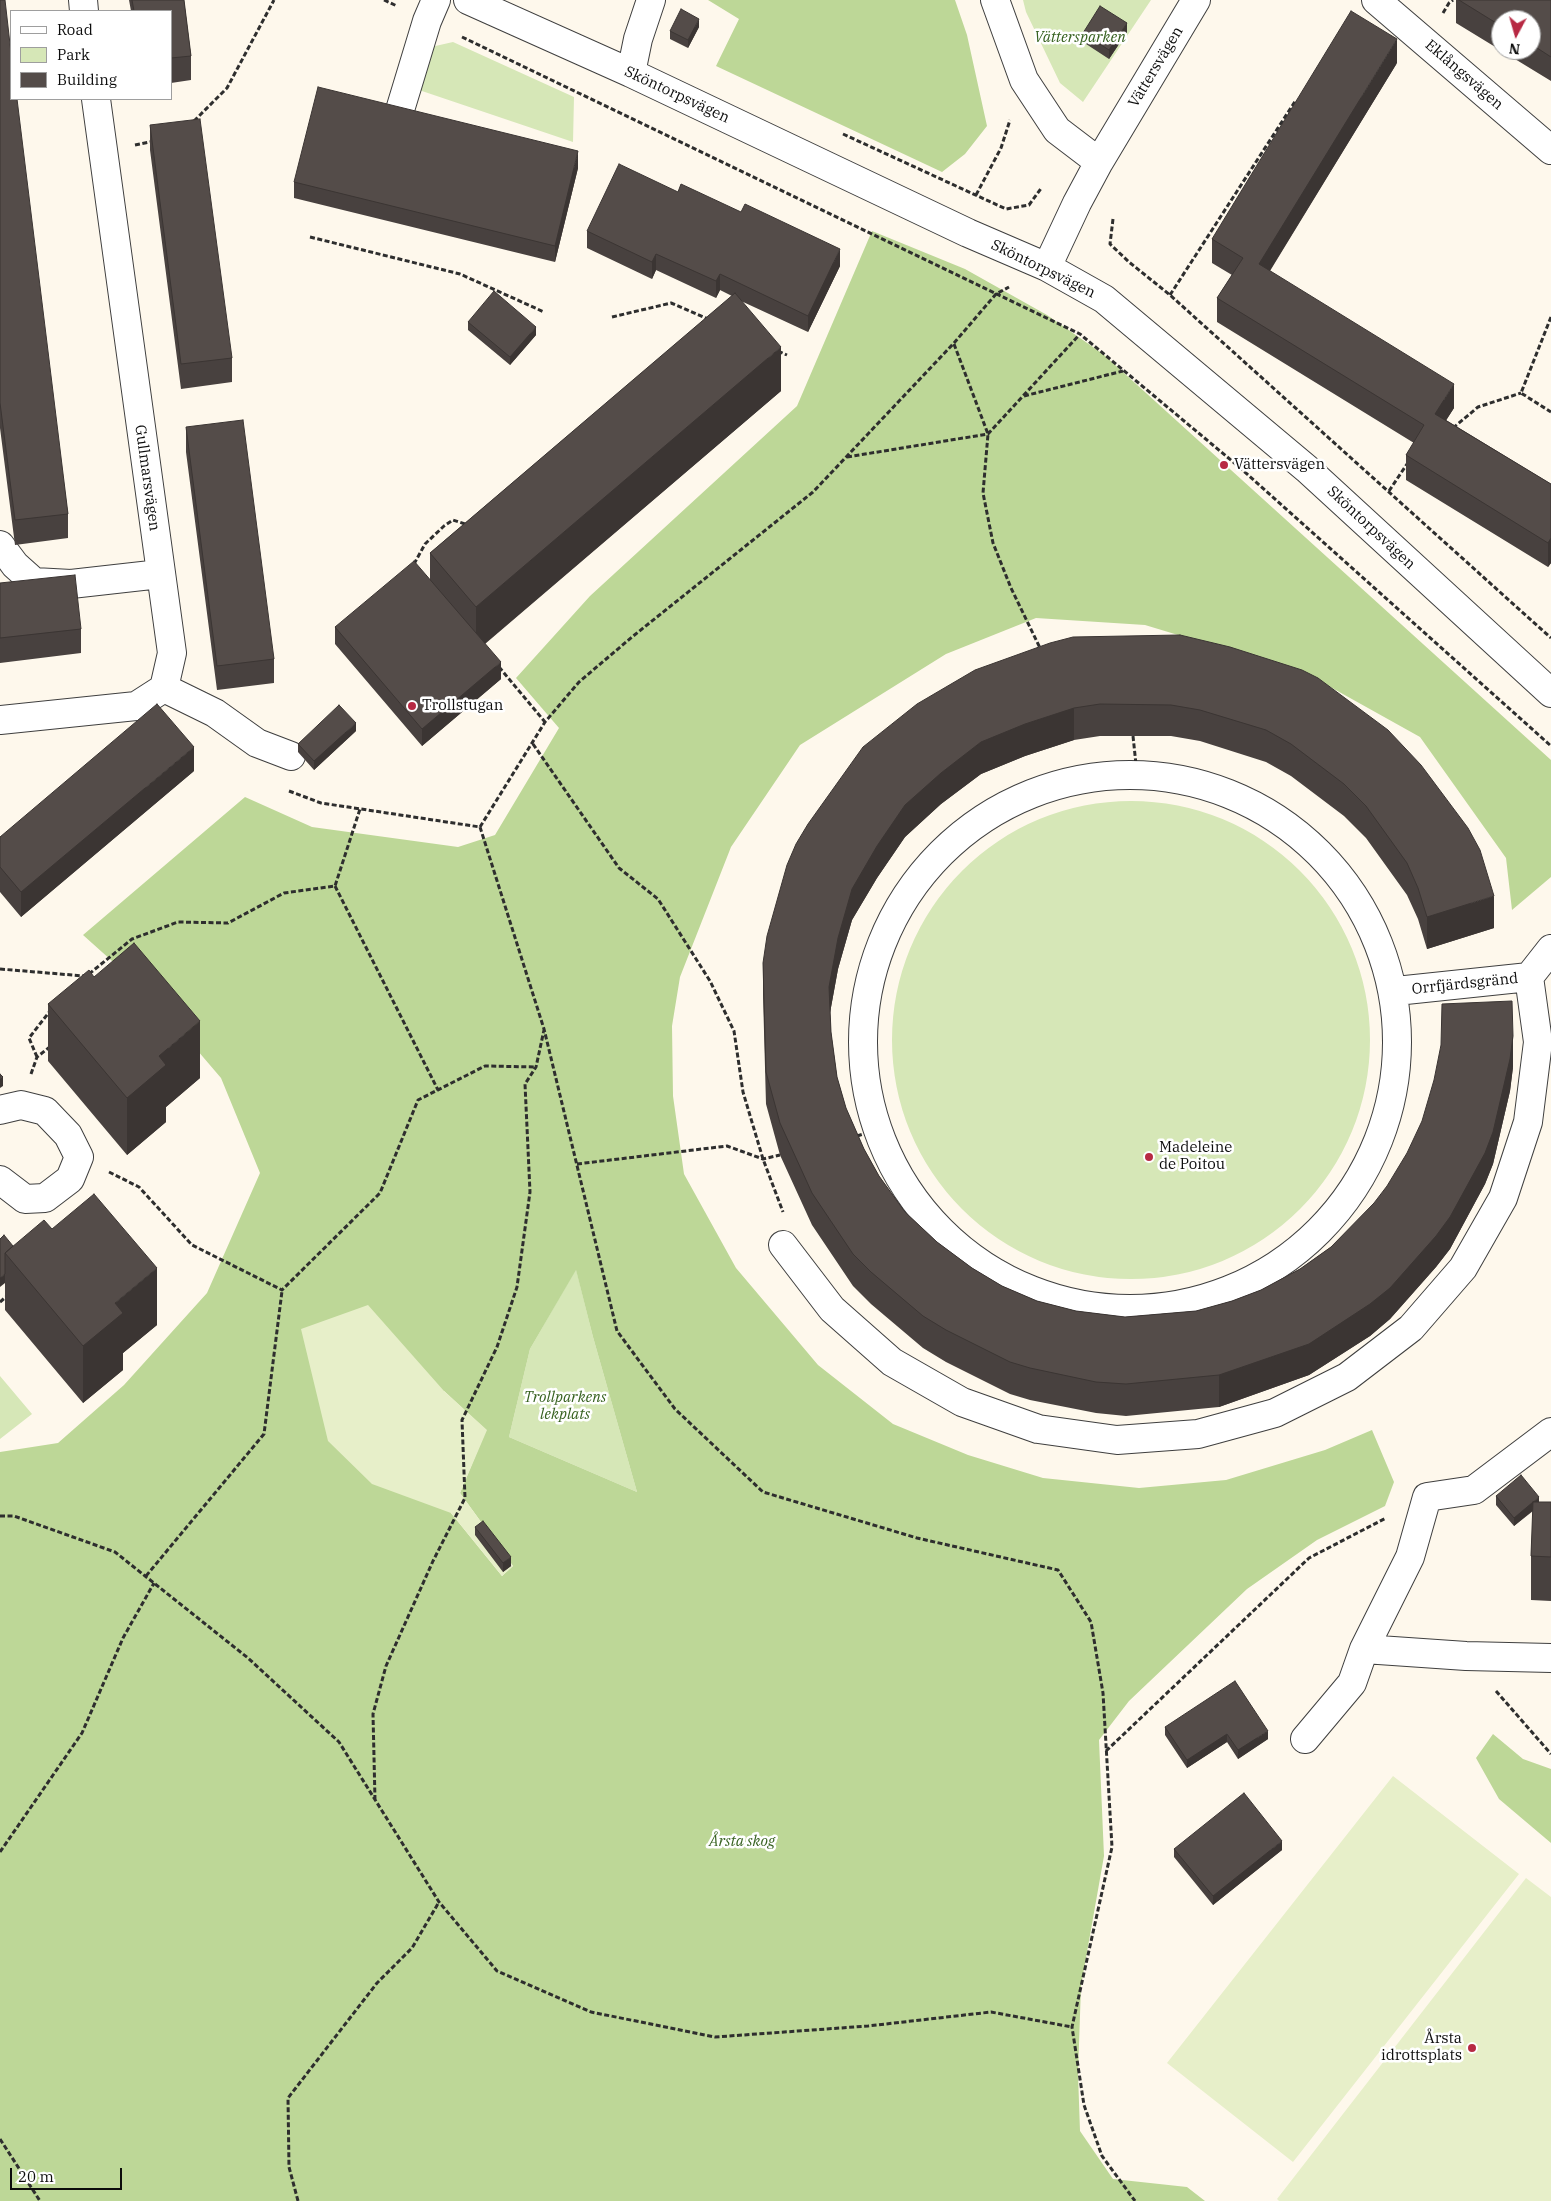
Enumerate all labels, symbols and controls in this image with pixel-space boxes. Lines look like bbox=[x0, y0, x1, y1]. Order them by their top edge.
legend bbox=[10, 10, 172, 100]
north arrow bbox=[1491, 10, 1541, 60]
text: Road bbox=[57, 20, 93, 39]
street label: Vättersvägen bbox=[1125, 23, 1187, 111]
park label: Vättersparken bbox=[1034, 29, 1126, 47]
street label: Eklångsvägen bbox=[1421, 36, 1507, 114]
text: N bbox=[1508, 39, 1521, 58]
text: Park bbox=[57, 45, 90, 64]
street label: Sköntorpsvägen bbox=[622, 63, 732, 127]
text: Building bbox=[57, 70, 117, 89]
street label: Sköntorpsvägen bbox=[988, 236, 1098, 302]
street label: Gullmarsvägen bbox=[131, 424, 163, 532]
place label: Vättersvägen bbox=[1234, 456, 1325, 474]
marker: Vättersvägen bbox=[1218, 459, 1230, 471]
street label: Sköntorpsvägen bbox=[1323, 483, 1419, 573]
place label: Trollstugan bbox=[422, 697, 503, 715]
marker: Trollstugan bbox=[406, 700, 418, 712]
street label: Orrfjärdsgränd bbox=[1411, 969, 1519, 999]
place label: Madeleine de Poitou bbox=[1159, 1139, 1232, 1174]
marker: Madeleine de Poitou bbox=[1143, 1151, 1155, 1163]
park label: Trollparkens lekplats bbox=[524, 1389, 606, 1424]
park label: Årsta skog bbox=[709, 1833, 775, 1851]
place label: Årsta idrottsplats bbox=[1381, 2030, 1462, 2065]
marker: Årsta idrottsplats bbox=[1466, 2042, 1478, 2054]
scale bar bbox=[12, 2158, 125, 2190]
text: 20 m bbox=[18, 2167, 54, 2186]

